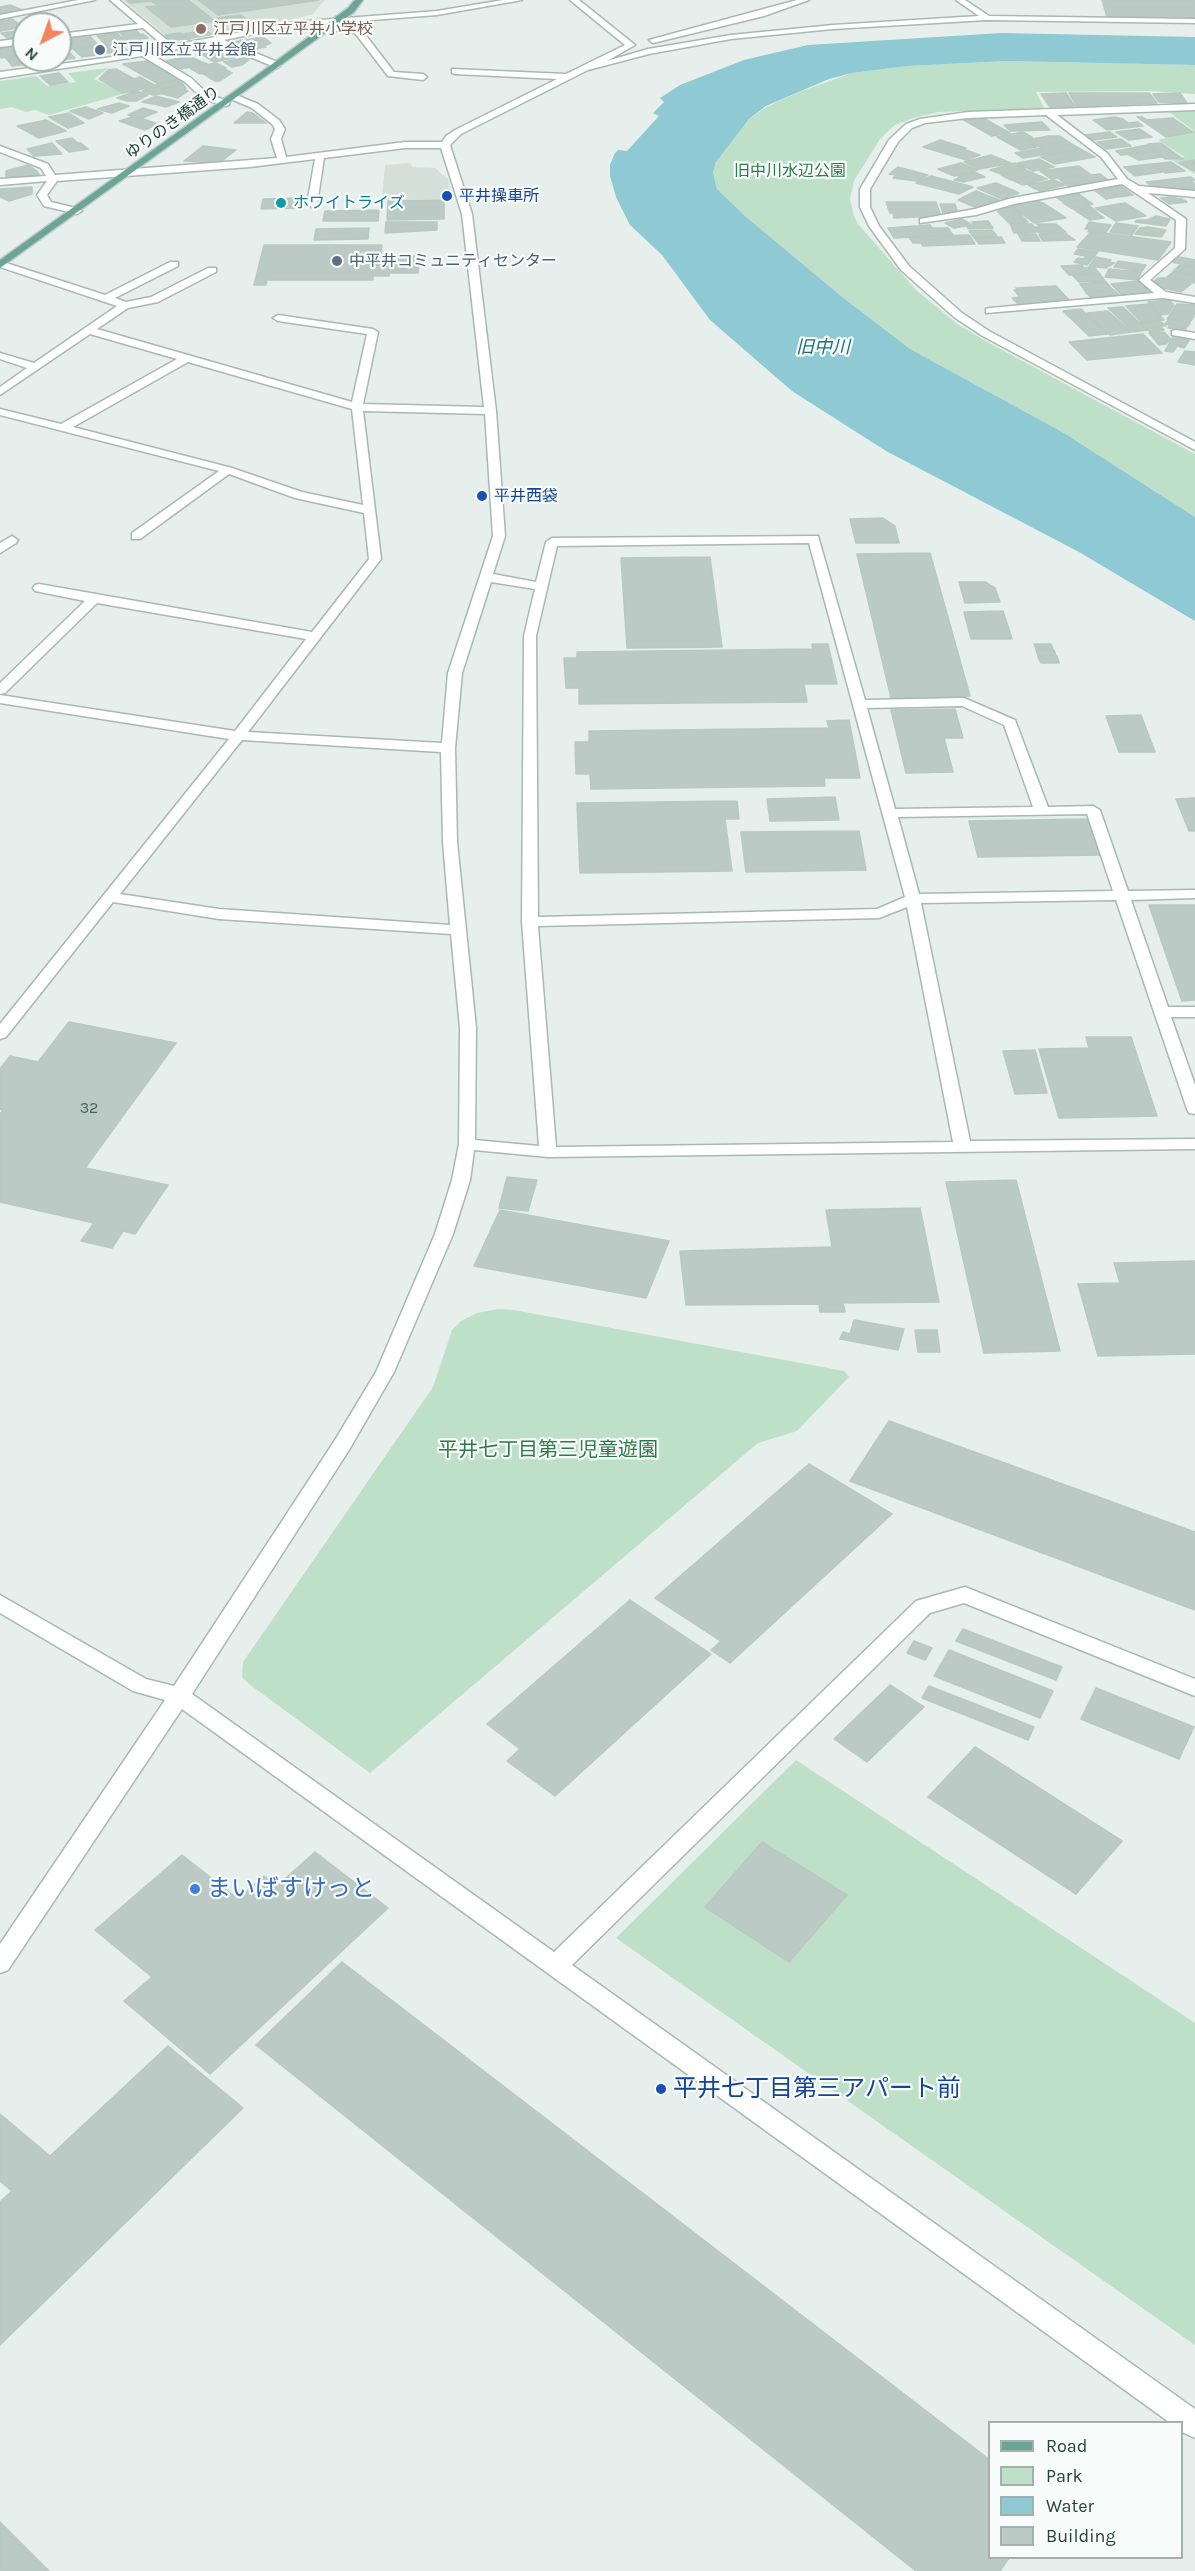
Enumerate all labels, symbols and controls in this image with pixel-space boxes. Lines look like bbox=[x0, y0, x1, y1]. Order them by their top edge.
north arrow bbox=[12, 12, 72, 72]
place label: 江戸川区立平井小学校 bbox=[213, 19, 373, 39]
marker: 江戸川区立平井小学校 bbox=[194, 22, 208, 36]
place label: 江戸川区立平井会館 bbox=[112, 40, 256, 60]
marker: 江戸川区立平井会館 bbox=[93, 43, 107, 57]
text: N bbox=[21, 44, 42, 65]
street label: ゆりのき橋通り bbox=[122, 82, 224, 164]
park label: 旧中川水辺公園 bbox=[734, 161, 846, 181]
place label: 平井操車所 bbox=[459, 186, 539, 206]
marker: 平井操車所 bbox=[440, 189, 454, 203]
place label: ホワイトライズ bbox=[293, 193, 405, 213]
marker: ホワイトライズ bbox=[274, 196, 288, 210]
place label: 中平井コミュニティセンター bbox=[349, 251, 557, 271]
marker: 中平井コミュニティセンター bbox=[330, 254, 344, 268]
water label: 旧中川 bbox=[796, 337, 850, 359]
place label: 平井西袋 bbox=[494, 486, 558, 506]
marker: 平井西袋 bbox=[475, 489, 489, 503]
house number: 32 bbox=[80, 1098, 98, 1118]
park label: 平井七丁目第三児童遊園 bbox=[438, 1438, 658, 1462]
place label: まいばすけっと bbox=[207, 1875, 375, 1903]
marker: まいばすけっと bbox=[188, 1882, 202, 1896]
place label: 平井七丁目第三アパート前 bbox=[673, 2075, 961, 2103]
marker: 平井七丁目第三アパート前 bbox=[654, 2082, 668, 2096]
legend bbox=[988, 2421, 1183, 2559]
text: Road bbox=[1046, 2435, 1087, 2457]
text: Park bbox=[1046, 2465, 1083, 2487]
text: Water bbox=[1046, 2495, 1094, 2517]
text: Building bbox=[1046, 2525, 1116, 2547]

